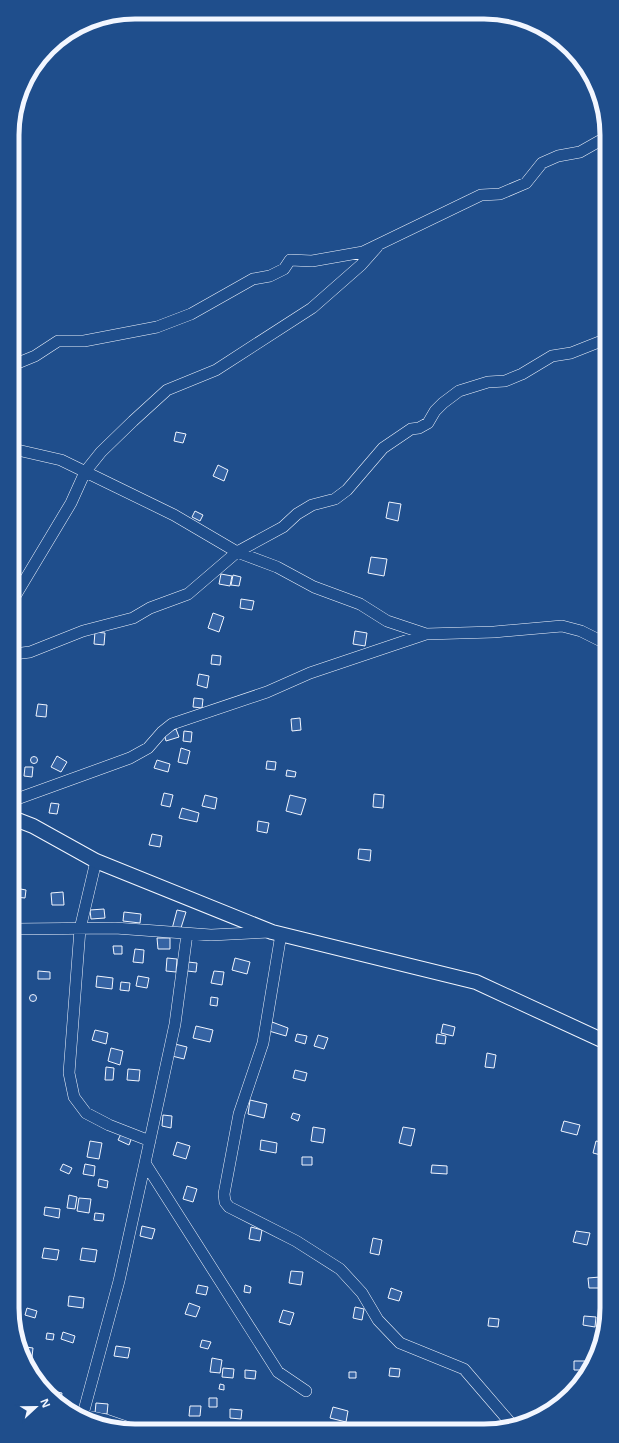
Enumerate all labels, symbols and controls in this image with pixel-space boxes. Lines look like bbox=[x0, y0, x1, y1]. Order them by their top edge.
north arrow bbox=[16, 1387, 56, 1427]
text: N bbox=[37, 1396, 54, 1410]

